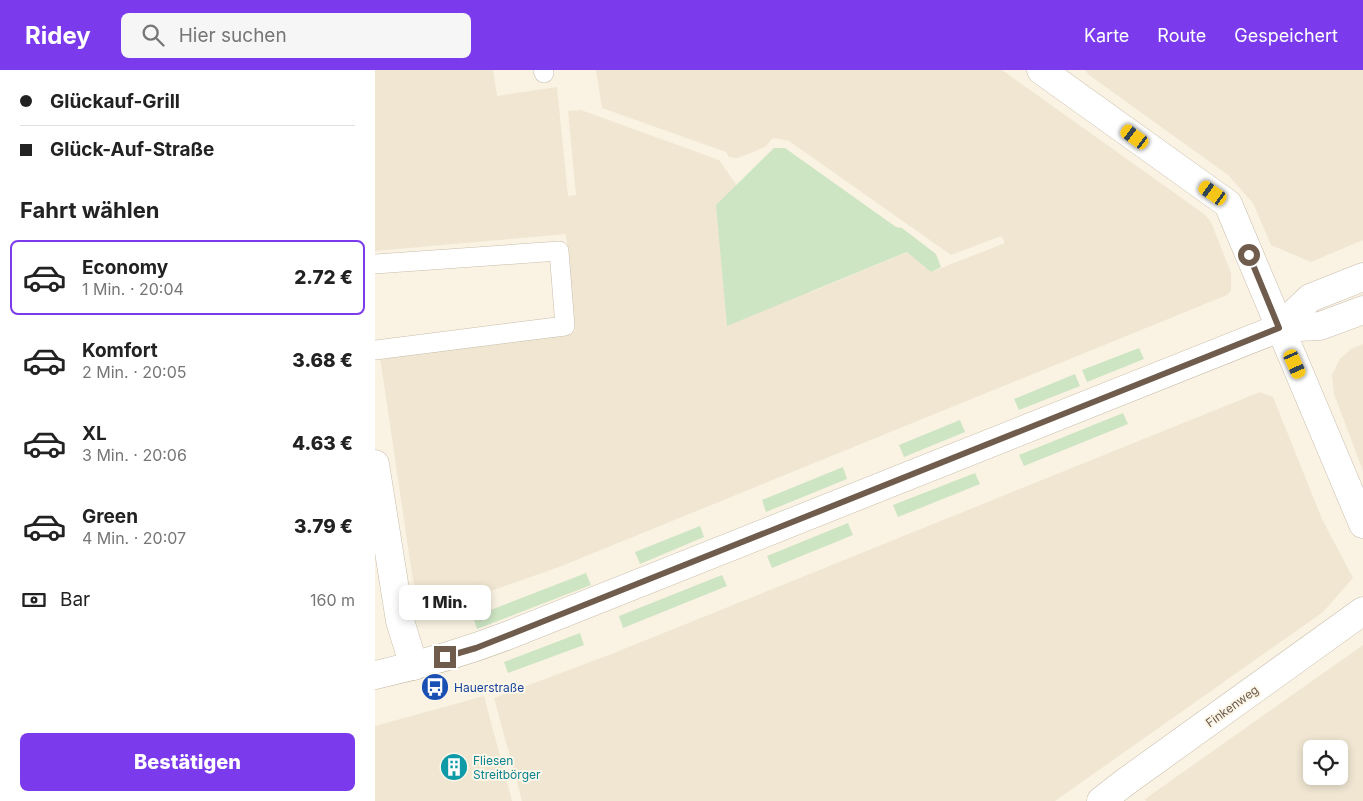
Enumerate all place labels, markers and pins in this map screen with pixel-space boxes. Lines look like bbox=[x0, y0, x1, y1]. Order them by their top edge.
bus stop icon: Hauerstraße bbox=[420, 672, 450, 702]
place label: Hauerstraße bbox=[454, 680, 524, 695]
building icon: Fliesen Streitbörger bbox=[439, 752, 469, 782]
place label: Fliesen Streitbörger bbox=[473, 753, 541, 782]

